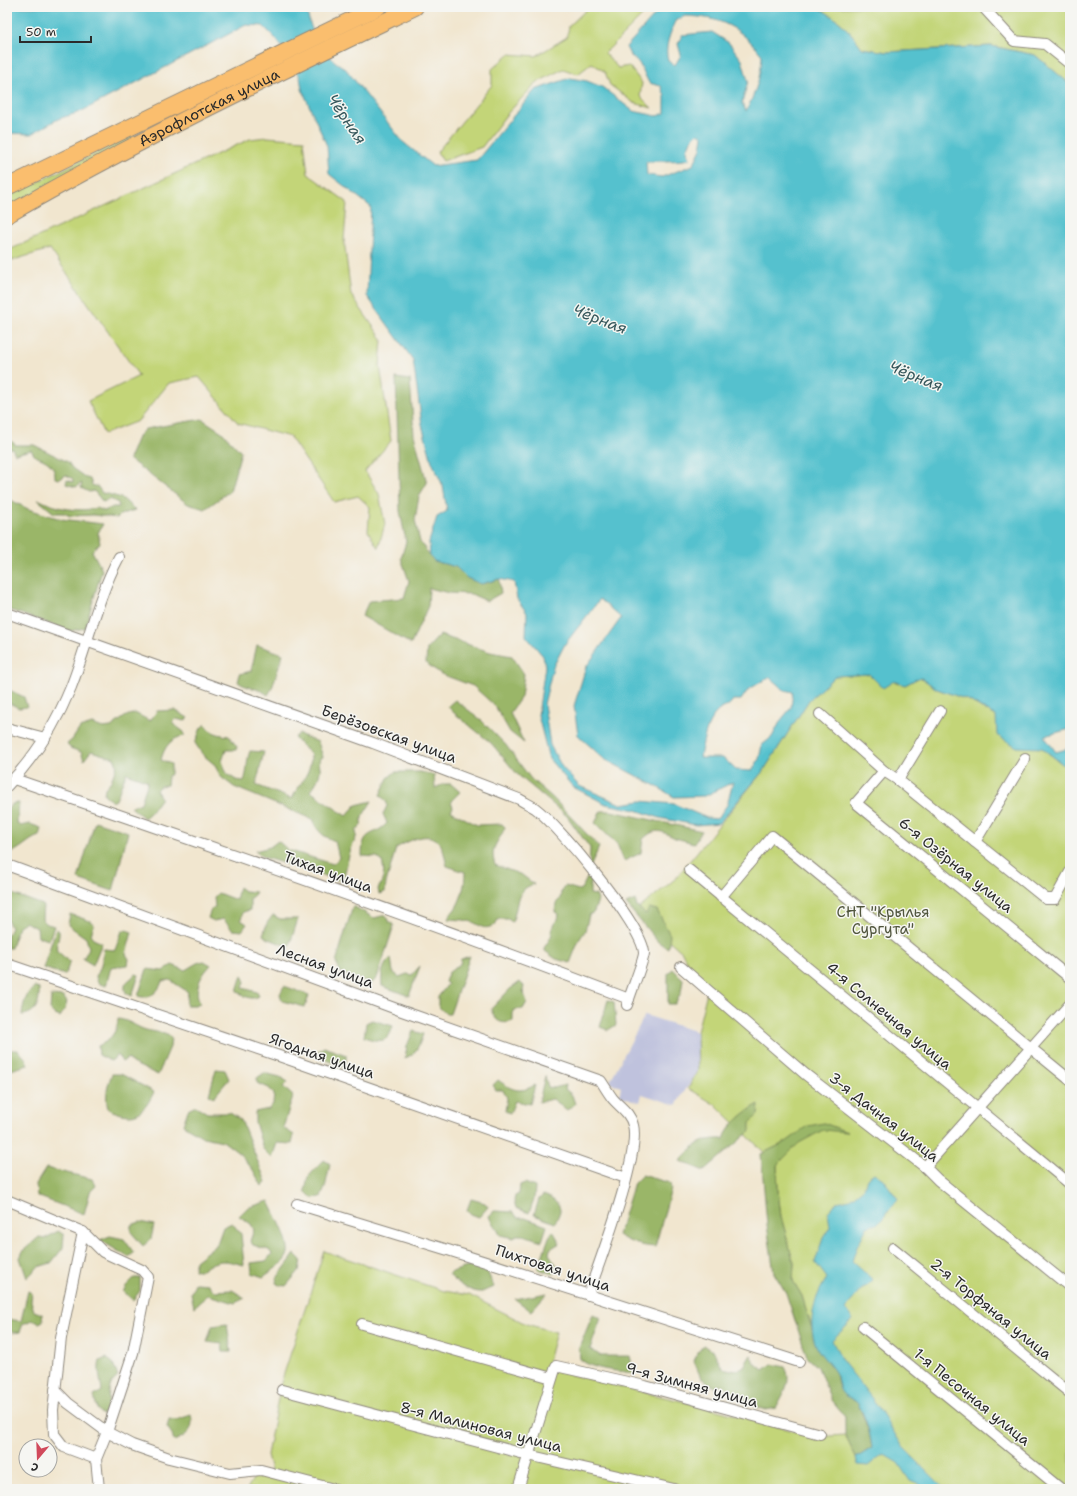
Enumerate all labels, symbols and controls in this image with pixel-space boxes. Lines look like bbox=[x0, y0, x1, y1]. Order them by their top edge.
scale bar bbox=[20, 18, 91, 44]
text: 50 m bbox=[26, 24, 56, 40]
street label: Аэрофлотская улица bbox=[135, 64, 284, 151]
water label: Чёрная bbox=[323, 90, 371, 148]
water label: Чёрная bbox=[570, 299, 630, 339]
water label: Чёрная bbox=[886, 356, 946, 396]
street label: Берёзовская улица bbox=[319, 700, 460, 768]
street label: 6-я Озёрная улица bbox=[895, 813, 1018, 918]
street label: Тихая улица bbox=[281, 847, 376, 898]
park label: CНТ "Крылья Сургута" bbox=[836, 902, 930, 939]
street label: Лесная улица bbox=[274, 939, 377, 993]
street label: 4-я Солнечная улица bbox=[822, 958, 956, 1075]
street label: Ягодная улица bbox=[267, 1029, 378, 1084]
street label: 3-я Дачная улица bbox=[825, 1068, 944, 1167]
street label: Пихтовая улица bbox=[493, 1240, 614, 1296]
street label: 2-я Торфяная улица bbox=[926, 1254, 1056, 1365]
street label: 1-я Песочная улица bbox=[910, 1344, 1035, 1451]
street label: 9-я Зимняя улица bbox=[624, 1358, 761, 1412]
street label: 8-я Малиновая улица bbox=[398, 1397, 564, 1457]
north arrow bbox=[18, 1438, 58, 1478]
text: С bbox=[29, 1459, 41, 1475]

